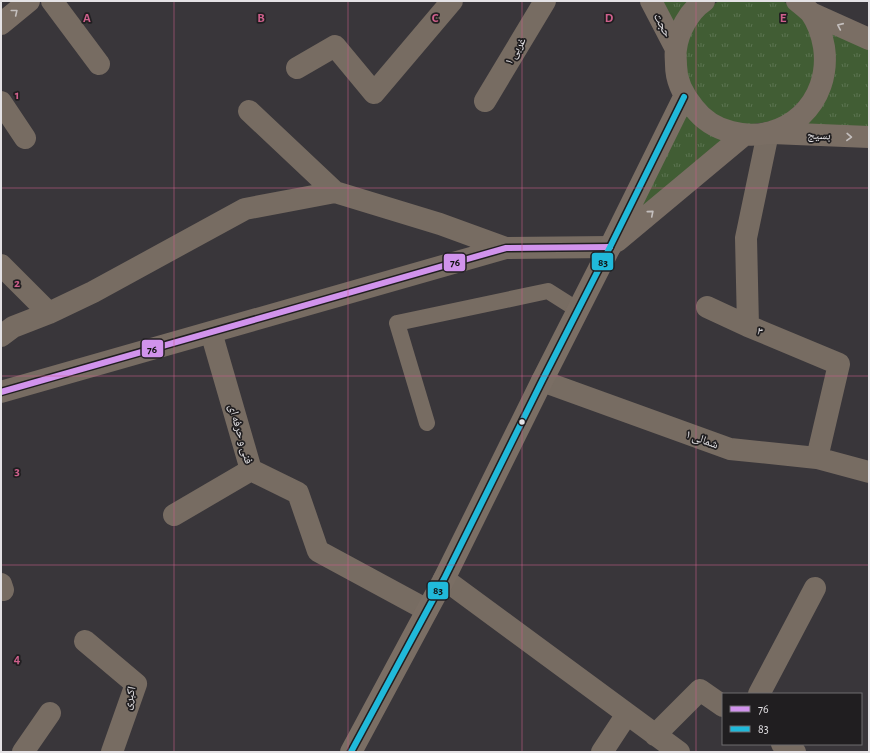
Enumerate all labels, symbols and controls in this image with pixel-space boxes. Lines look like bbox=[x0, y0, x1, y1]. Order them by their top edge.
one-way arrow bbox=[10, 10, 17, 17]
street label: حجت bbox=[651, 11, 674, 40]
text: A bbox=[83, 12, 91, 25]
text: B bbox=[257, 12, 265, 25]
text: C bbox=[432, 12, 439, 25]
text: D bbox=[605, 12, 614, 25]
text: E bbox=[780, 12, 787, 25]
one-way arrow bbox=[836, 23, 843, 31]
street label: ۱ غربی bbox=[502, 35, 529, 68]
text: 1 bbox=[15, 89, 19, 102]
street label: بسیج bbox=[807, 129, 831, 143]
one-way arrow bbox=[846, 132, 852, 141]
one-way arrow bbox=[646, 211, 653, 218]
line badge: 83 bbox=[591, 252, 614, 271]
line badge: 76 bbox=[443, 253, 466, 272]
text: 76 bbox=[450, 257, 460, 268]
text: 83 bbox=[598, 257, 608, 268]
text: 2 bbox=[14, 277, 20, 290]
street label: ۳ bbox=[755, 324, 765, 338]
line badge: 76 bbox=[141, 339, 164, 358]
text: 76 bbox=[147, 344, 157, 355]
street label: فنی و حرفه ای bbox=[226, 403, 255, 466]
unlabelled marker bbox=[517, 417, 527, 427]
street label: ۱ شمالی bbox=[684, 428, 720, 451]
text: 3 bbox=[14, 465, 20, 478]
line badge: 83 bbox=[427, 581, 449, 600]
text: 83 bbox=[433, 585, 443, 596]
text: 4 bbox=[14, 653, 21, 666]
street label: اکبری bbox=[120, 685, 139, 711]
legend bbox=[722, 693, 862, 745]
text: 76 bbox=[758, 703, 769, 715]
text: 83 bbox=[758, 723, 769, 735]

